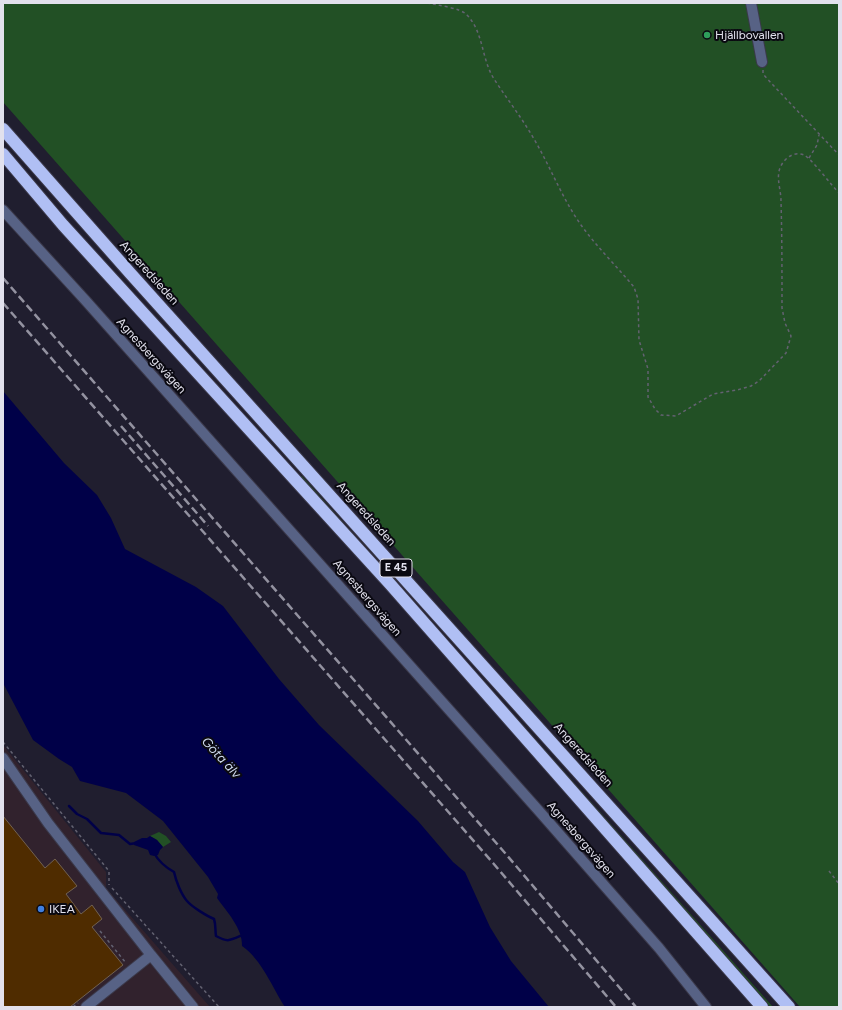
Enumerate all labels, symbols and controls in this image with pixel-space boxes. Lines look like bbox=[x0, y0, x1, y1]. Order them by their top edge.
place label: Hjällbovallen bbox=[715, 28, 783, 42]
marker: Hjällbovallen bbox=[702, 30, 712, 40]
street label: Angeredsleden bbox=[117, 238, 181, 308]
street label: Agnesbergsvägen bbox=[113, 315, 189, 397]
street label: Angeredsleden bbox=[334, 479, 398, 549]
street label: Agnesbergsvägen bbox=[330, 557, 404, 639]
road number: E 45 bbox=[380, 559, 412, 577]
street label: Angeredsleden bbox=[551, 720, 615, 790]
water label: Göta älv bbox=[198, 734, 244, 782]
street label: Agnesbergsvägen bbox=[544, 799, 618, 881]
place label: IKEA bbox=[49, 902, 75, 916]
marker: IKEA bbox=[36, 904, 46, 914]

